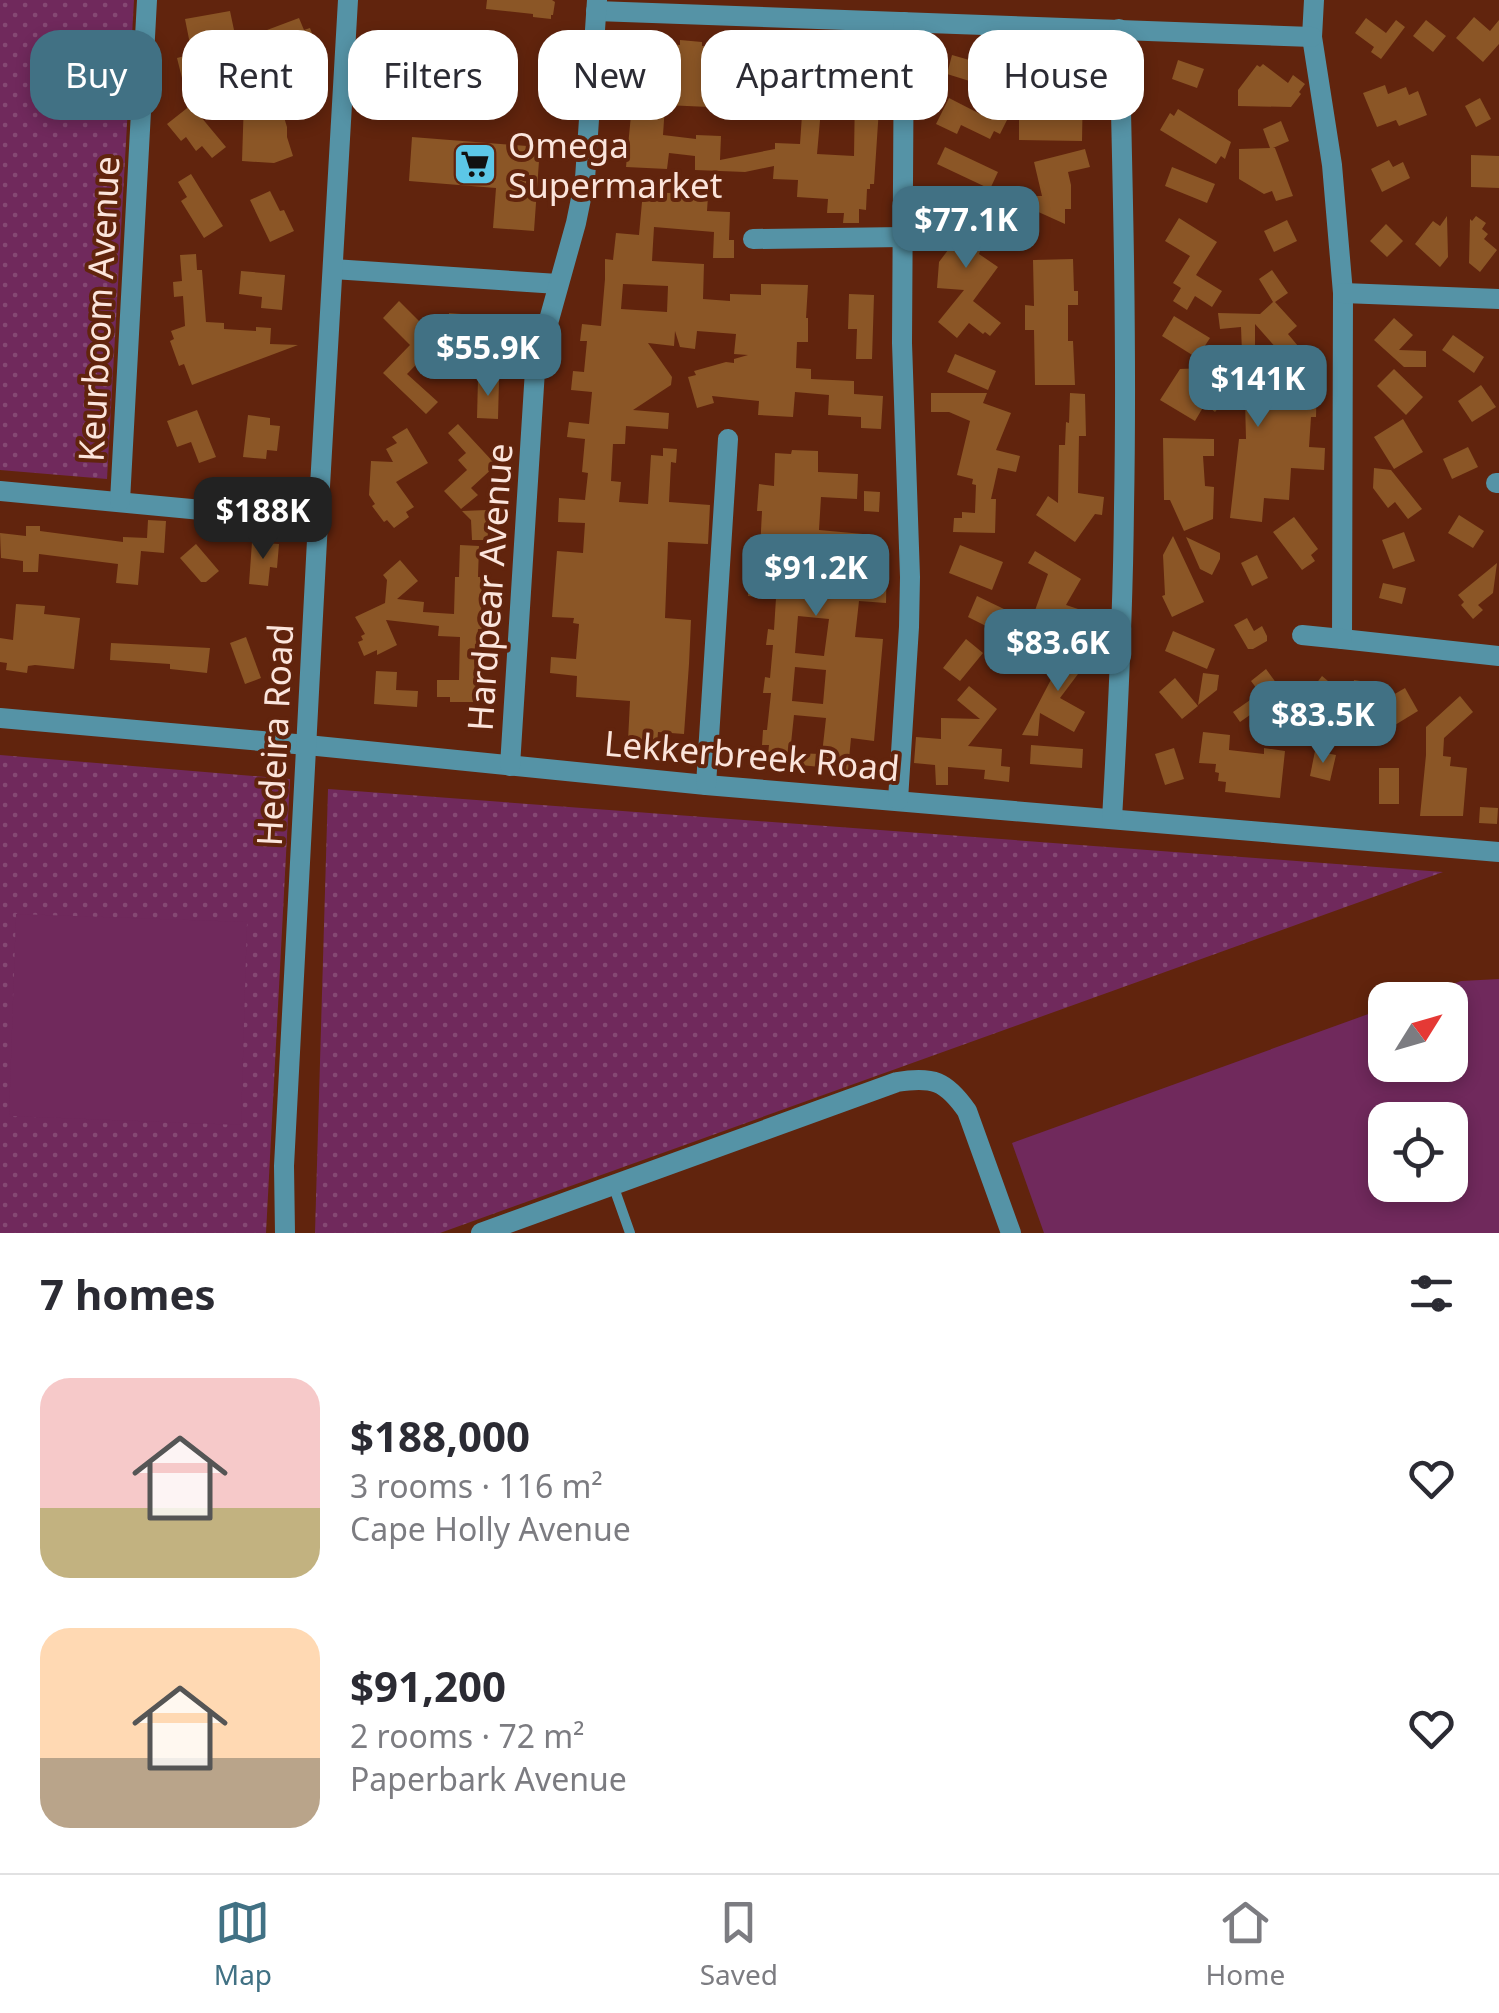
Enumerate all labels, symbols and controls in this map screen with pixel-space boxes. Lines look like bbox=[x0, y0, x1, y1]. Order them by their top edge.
chip: Buy bbox=[30, 30, 162, 120]
chip: Rent bbox=[182, 30, 328, 120]
chip: Filters bbox=[348, 30, 518, 120]
chip: New bbox=[538, 30, 681, 120]
chip: Apartment bbox=[701, 30, 948, 120]
chip: House bbox=[968, 30, 1144, 120]
place label: Omega Supermarket bbox=[508, 121, 722, 208]
supermarket icon: Omega Supermarket bbox=[452, 141, 498, 187]
street label: Keurboom Avenue bbox=[67, 155, 129, 463]
pin: $77.1K bbox=[885, 186, 1047, 271]
text: $77.1K bbox=[914, 197, 1018, 240]
pin: $55.9K bbox=[407, 314, 569, 399]
text: $55.9K bbox=[436, 325, 540, 368]
pin: $141K bbox=[1188, 345, 1328, 430]
text: $141K bbox=[1211, 356, 1305, 399]
street label: Hardpear Avenue bbox=[456, 442, 522, 732]
pin: $188K bbox=[193, 477, 333, 562]
text: $188K bbox=[216, 488, 310, 531]
pin: $91.2K bbox=[735, 534, 897, 619]
text: $91.2K bbox=[764, 545, 868, 588]
pin: $83.6K bbox=[977, 609, 1139, 694]
text: $83.6K bbox=[1006, 620, 1110, 663]
street label: Hedeira Road bbox=[245, 623, 303, 847]
pin: $83.5K bbox=[1242, 681, 1404, 766]
text: $83.5K bbox=[1271, 692, 1375, 735]
street label: Lekkerbreek Road bbox=[602, 719, 902, 791]
north arrow bbox=[1368, 982, 1468, 1082]
map controls bbox=[1368, 982, 1468, 1202]
button: locate bbox=[1368, 1102, 1468, 1202]
text: 7 homes bbox=[40, 1265, 216, 1322]
icon: filters bbox=[1404, 1266, 1459, 1321]
text: $188,000 bbox=[350, 1407, 530, 1464]
icon: home bbox=[120, 1418, 240, 1538]
icon: heart bbox=[1404, 1451, 1459, 1506]
text: 3 rooms · 116 m² bbox=[350, 1464, 603, 1507]
text: Cape Holly Avenue bbox=[350, 1507, 631, 1550]
text: $91,200 bbox=[350, 1657, 506, 1714]
icon: home bbox=[120, 1668, 240, 1788]
icon: heart bbox=[1404, 1701, 1459, 1756]
text: 2 rooms · 72 m² bbox=[350, 1714, 584, 1757]
text: Paperbark Avenue bbox=[350, 1757, 627, 1800]
tab: Map bbox=[214, 1895, 272, 1993]
tab: Saved bbox=[700, 1895, 778, 1993]
tab: Home bbox=[1206, 1895, 1285, 1993]

